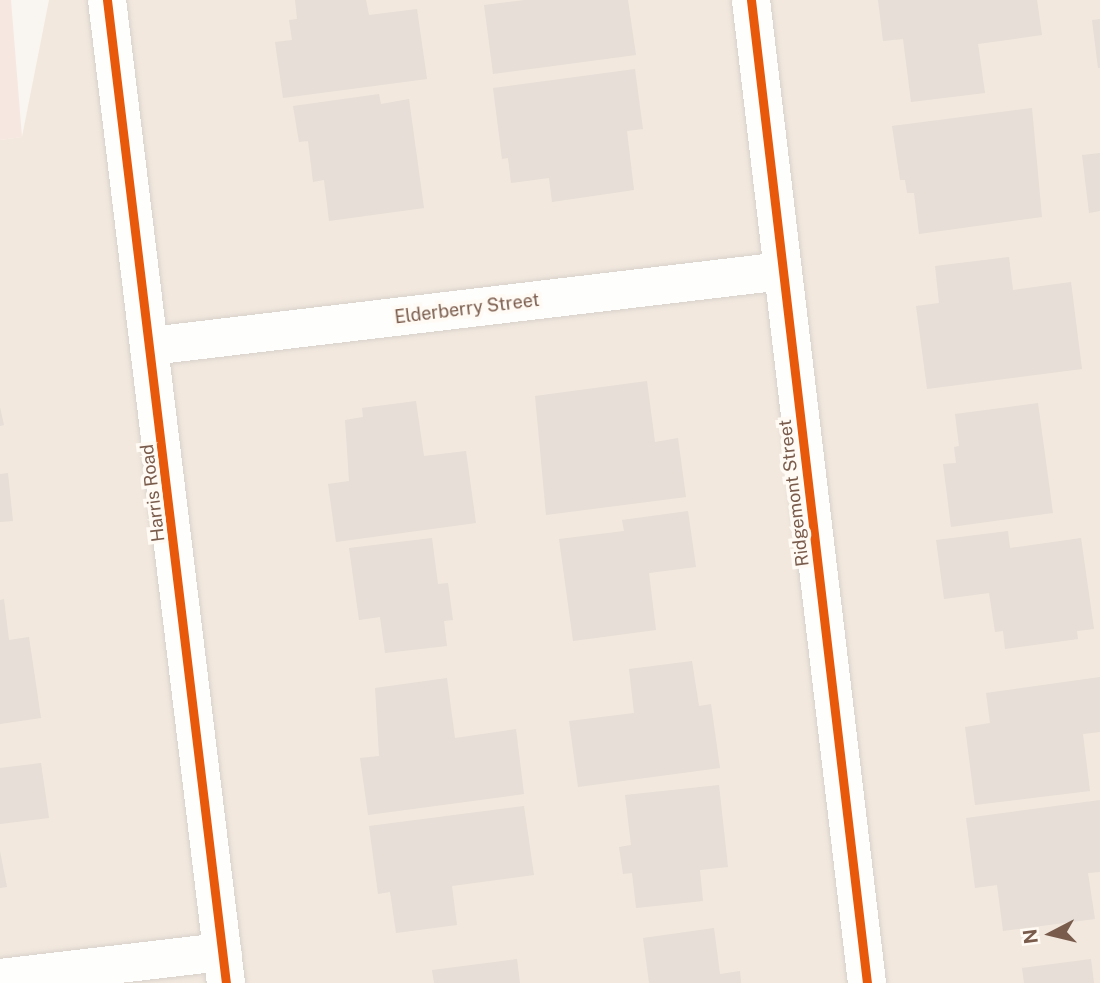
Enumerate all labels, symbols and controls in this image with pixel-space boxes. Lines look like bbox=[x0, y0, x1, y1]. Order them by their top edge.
street label: Elderberry Street bbox=[393, 289, 541, 329]
street label: Ridgemont Street bbox=[774, 418, 814, 568]
street label: Harris Road bbox=[136, 443, 170, 543]
north arrow bbox=[1016, 899, 1086, 969]
text: N bbox=[1018, 928, 1042, 945]

